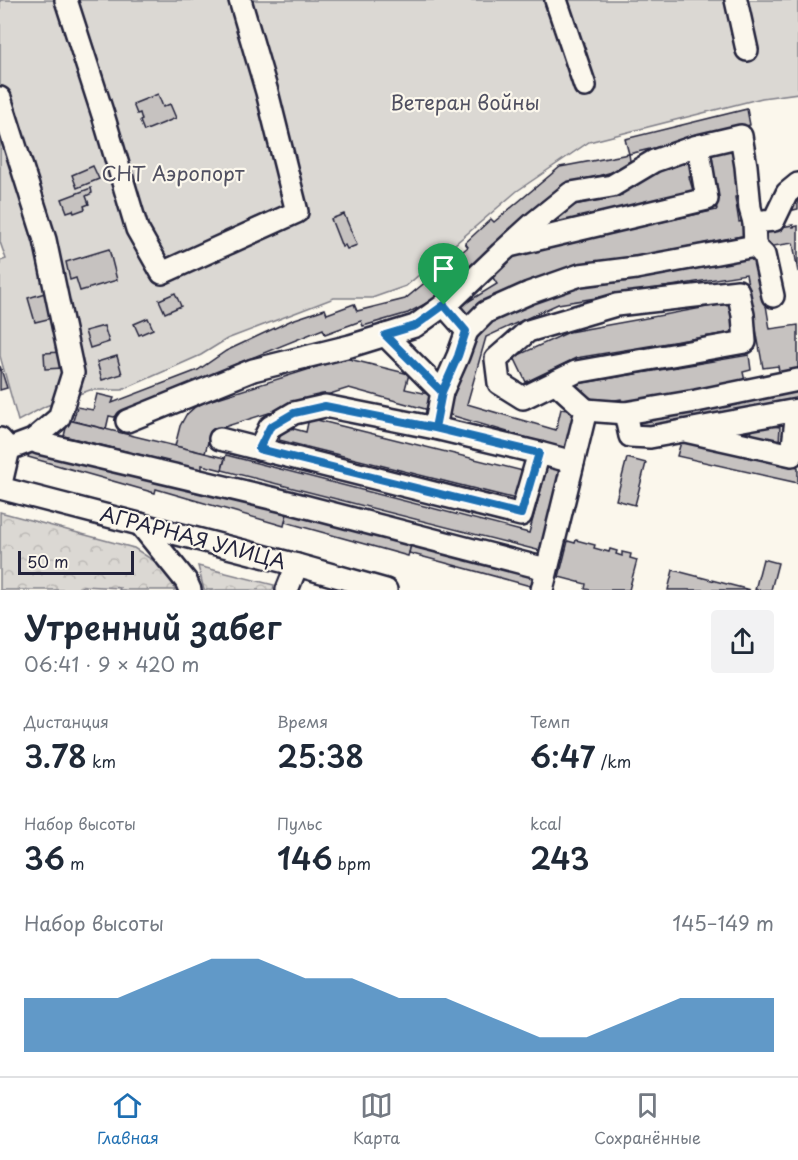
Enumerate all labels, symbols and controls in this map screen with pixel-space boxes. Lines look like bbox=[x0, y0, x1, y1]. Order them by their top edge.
park label: Ветеран войны bbox=[390, 87, 540, 117]
park label: СНТ Аэропорт bbox=[102, 158, 245, 188]
pin bbox=[418, 243, 469, 305]
icon: arrive bbox=[427, 252, 460, 285]
street label: АГРАРНАЯ УЛИЦА bbox=[97, 498, 289, 576]
scale bar bbox=[18, 548, 134, 576]
text: 50 m bbox=[27, 549, 68, 573]
text: Утренний забег bbox=[24, 601, 281, 651]
button: share bbox=[711, 610, 774, 673]
text: 06:41 · 9 × 420 m bbox=[24, 649, 200, 679]
text: Дистанция bbox=[24, 709, 109, 733]
text: Время bbox=[277, 709, 328, 733]
text: Темп bbox=[530, 709, 570, 733]
text: 3.78 bbox=[24, 733, 87, 778]
text: 25:38 bbox=[277, 733, 364, 778]
text: 6:47 bbox=[530, 733, 595, 778]
text: km bbox=[87, 749, 116, 773]
text: /km bbox=[595, 749, 631, 773]
text: Набор высоты bbox=[24, 811, 136, 835]
text: Пульс bbox=[277, 811, 322, 835]
text: kcal bbox=[530, 811, 562, 835]
text: 36 bbox=[24, 835, 65, 880]
text: 146 bbox=[277, 835, 333, 880]
text: 243 bbox=[530, 835, 590, 880]
text: m bbox=[65, 851, 85, 875]
text: bpm bbox=[333, 851, 371, 875]
text: Набор высоты bbox=[24, 908, 164, 938]
text: 145–149 m bbox=[672, 908, 774, 938]
tab: Главная bbox=[97, 1089, 159, 1149]
tab: Карта bbox=[353, 1089, 400, 1149]
tab: Сохранённые bbox=[594, 1089, 701, 1149]

